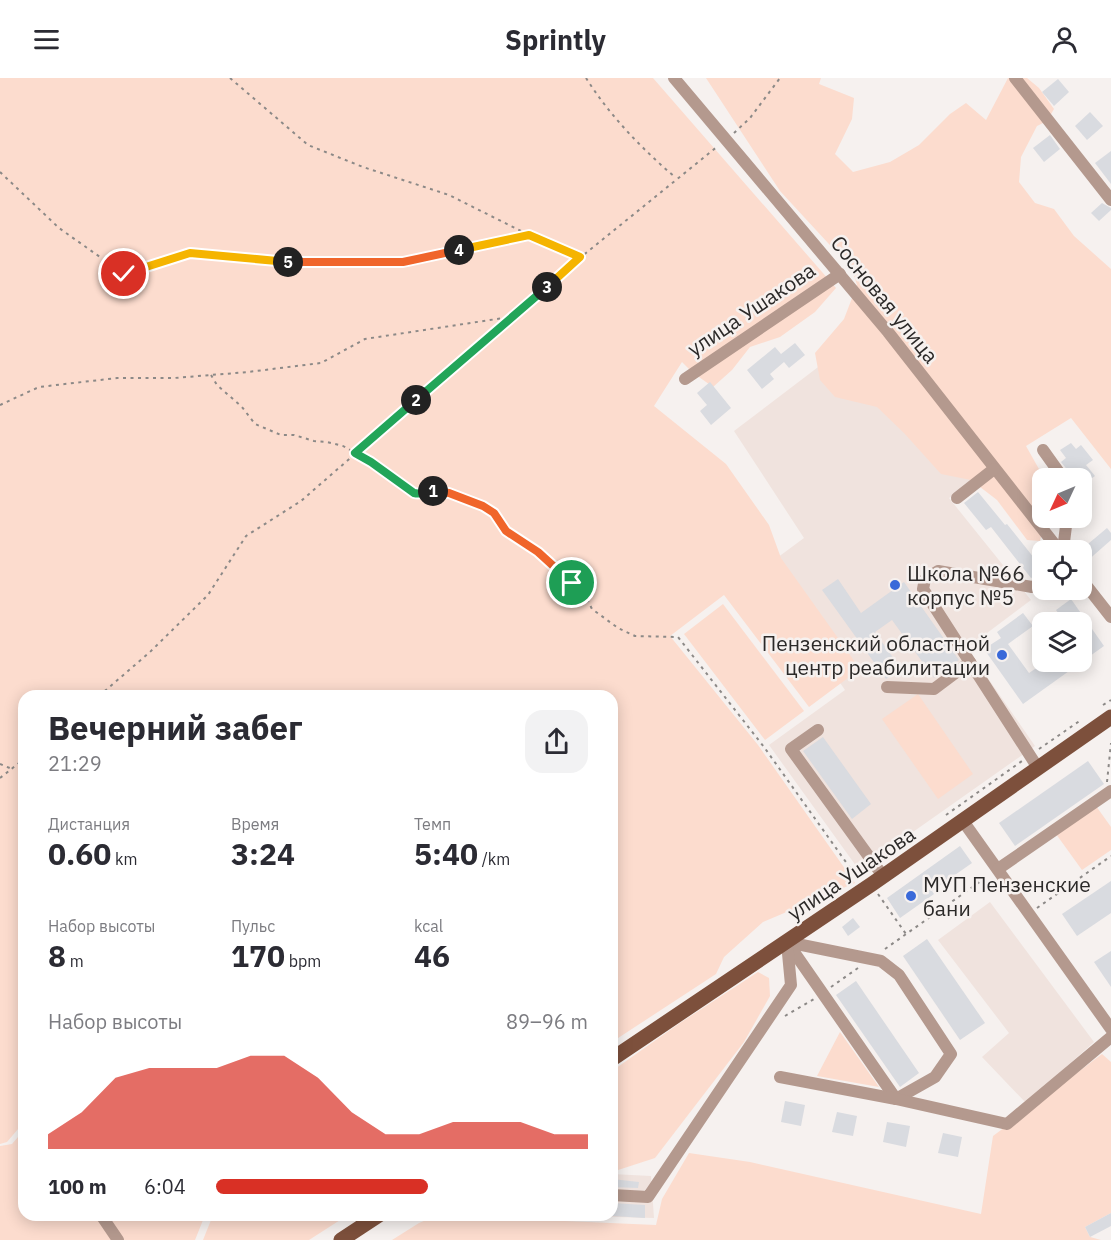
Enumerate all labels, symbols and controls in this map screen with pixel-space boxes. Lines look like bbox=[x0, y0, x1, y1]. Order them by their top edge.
text: Sprintly bbox=[505, 22, 606, 57]
icon: menu bbox=[30, 23, 63, 56]
icon: person bbox=[1048, 23, 1081, 56]
street label: Сосновая улица bbox=[825, 229, 945, 369]
pin: 4 bbox=[444, 235, 474, 265]
text: 4 bbox=[454, 240, 464, 260]
pin: 5 bbox=[273, 247, 303, 277]
pin bbox=[98, 248, 149, 299]
text: 5 bbox=[283, 252, 293, 272]
street label: улица Ушакова bbox=[682, 256, 820, 362]
icon: check bbox=[107, 257, 140, 290]
pin: 3 bbox=[532, 272, 562, 302]
text: 3 bbox=[542, 277, 552, 297]
pin: 2 bbox=[401, 385, 431, 415]
text: 2 bbox=[411, 390, 421, 410]
north arrow bbox=[1032, 468, 1092, 528]
map controls bbox=[1032, 468, 1092, 672]
pin: 1 bbox=[418, 476, 448, 506]
text: 1 bbox=[428, 481, 438, 501]
button: locate bbox=[1032, 540, 1092, 600]
pin bbox=[546, 557, 597, 608]
place label: Школа №66 корпус №5 bbox=[907, 559, 1025, 611]
icon: arrive bbox=[555, 566, 588, 599]
marker: Школа №66 корпус №5 bbox=[888, 578, 902, 592]
button: layers bbox=[1032, 612, 1092, 672]
place label: Пензенский областной центр реабилитации bbox=[762, 629, 990, 681]
marker: Пензенский областной центр реабилитации bbox=[995, 648, 1009, 662]
text: Вечерний забег bbox=[48, 706, 303, 749]
button: share bbox=[525, 710, 588, 773]
text: 21:29 bbox=[48, 750, 102, 777]
text: Дистанция bbox=[48, 814, 130, 834]
text: Время bbox=[231, 814, 279, 834]
text: Темп bbox=[414, 814, 451, 834]
street label: улица Ушакова bbox=[782, 820, 920, 926]
text: 0.60 bbox=[48, 834, 111, 873]
text: 3:24 bbox=[231, 834, 295, 873]
text: 5:40 bbox=[414, 834, 478, 873]
text: km bbox=[111, 849, 138, 869]
text: /km bbox=[478, 849, 510, 869]
place label: МУП Пензенские бани bbox=[923, 870, 1091, 922]
marker: МУП Пензенские бани bbox=[904, 889, 918, 903]
text: Набор высоты bbox=[48, 916, 155, 936]
text: Пульс bbox=[231, 916, 275, 936]
text: kcal bbox=[414, 916, 443, 936]
text: 8 bbox=[48, 936, 66, 975]
text: 170 bbox=[231, 936, 285, 975]
text: 46 bbox=[414, 936, 450, 975]
text: m bbox=[66, 951, 84, 971]
text: bpm bbox=[285, 951, 321, 971]
text: Набор высоты bbox=[48, 1008, 182, 1035]
text: 89–96 m bbox=[506, 1008, 588, 1035]
text: 100 m bbox=[48, 1173, 107, 1200]
text: 6:04 bbox=[144, 1173, 186, 1200]

